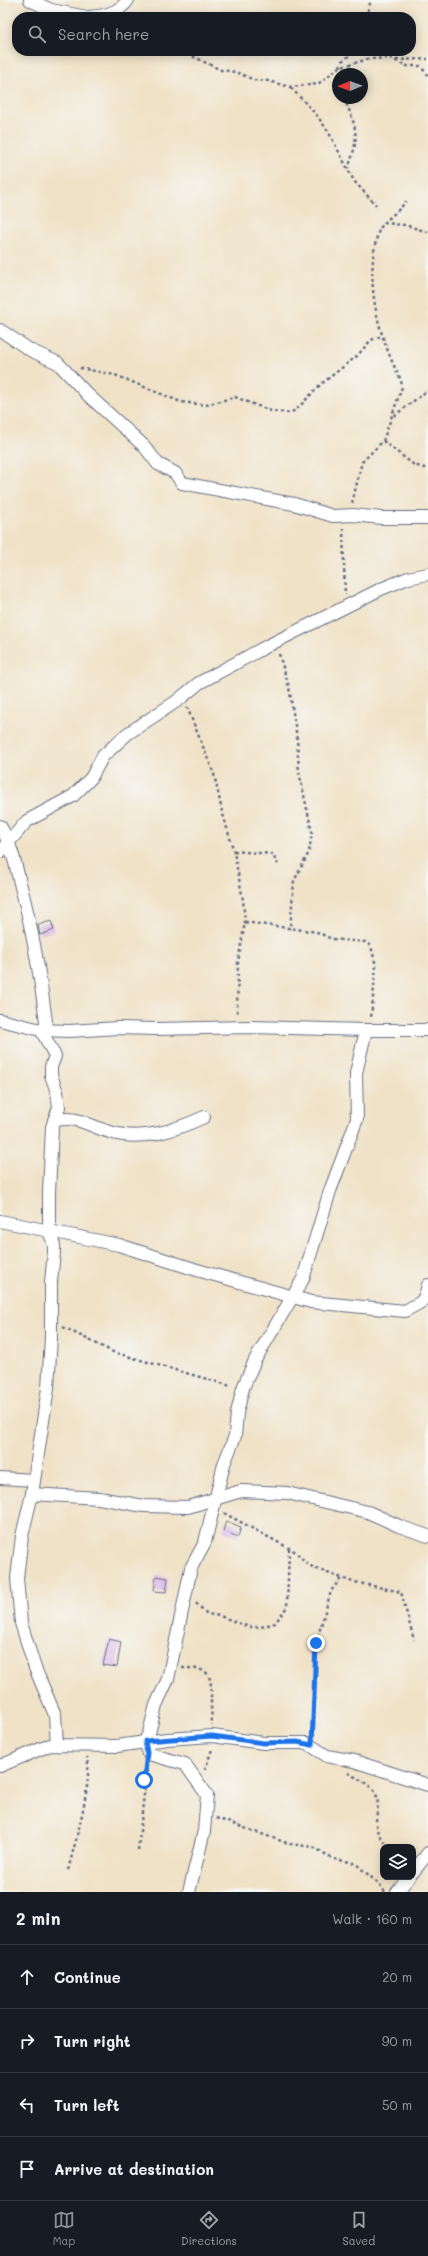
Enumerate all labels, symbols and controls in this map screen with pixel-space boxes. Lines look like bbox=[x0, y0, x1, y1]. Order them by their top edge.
search box bbox=[12, 12, 416, 56]
icon: search bbox=[26, 23, 48, 45]
text: Search here bbox=[58, 24, 149, 44]
north arrow bbox=[332, 68, 368, 104]
route end bbox=[307, 1634, 325, 1652]
route start bbox=[135, 1771, 153, 1789]
map controls bbox=[380, 1844, 416, 1880]
button: layers bbox=[380, 1844, 416, 1880]
text: 2 min bbox=[16, 1907, 61, 1929]
text: Walk · 160 m bbox=[332, 1910, 412, 1927]
icon: ahead bbox=[16, 1966, 38, 1988]
text: Continue bbox=[54, 1967, 121, 1987]
text: 20 m bbox=[382, 1968, 412, 1985]
icon: right bbox=[16, 2030, 38, 2052]
text: Turn right bbox=[54, 2031, 131, 2051]
text: 90 m bbox=[382, 2032, 412, 2049]
icon: left bbox=[16, 2094, 38, 2116]
text: Turn left bbox=[54, 2095, 119, 2115]
text: 50 m bbox=[382, 2096, 412, 2113]
icon: arrive bbox=[16, 2158, 38, 2180]
text: Arrive at destination bbox=[54, 2159, 214, 2179]
tab: Map bbox=[53, 2209, 75, 2248]
tab: Directions bbox=[181, 2209, 237, 2248]
tab: Saved bbox=[342, 2209, 375, 2248]

